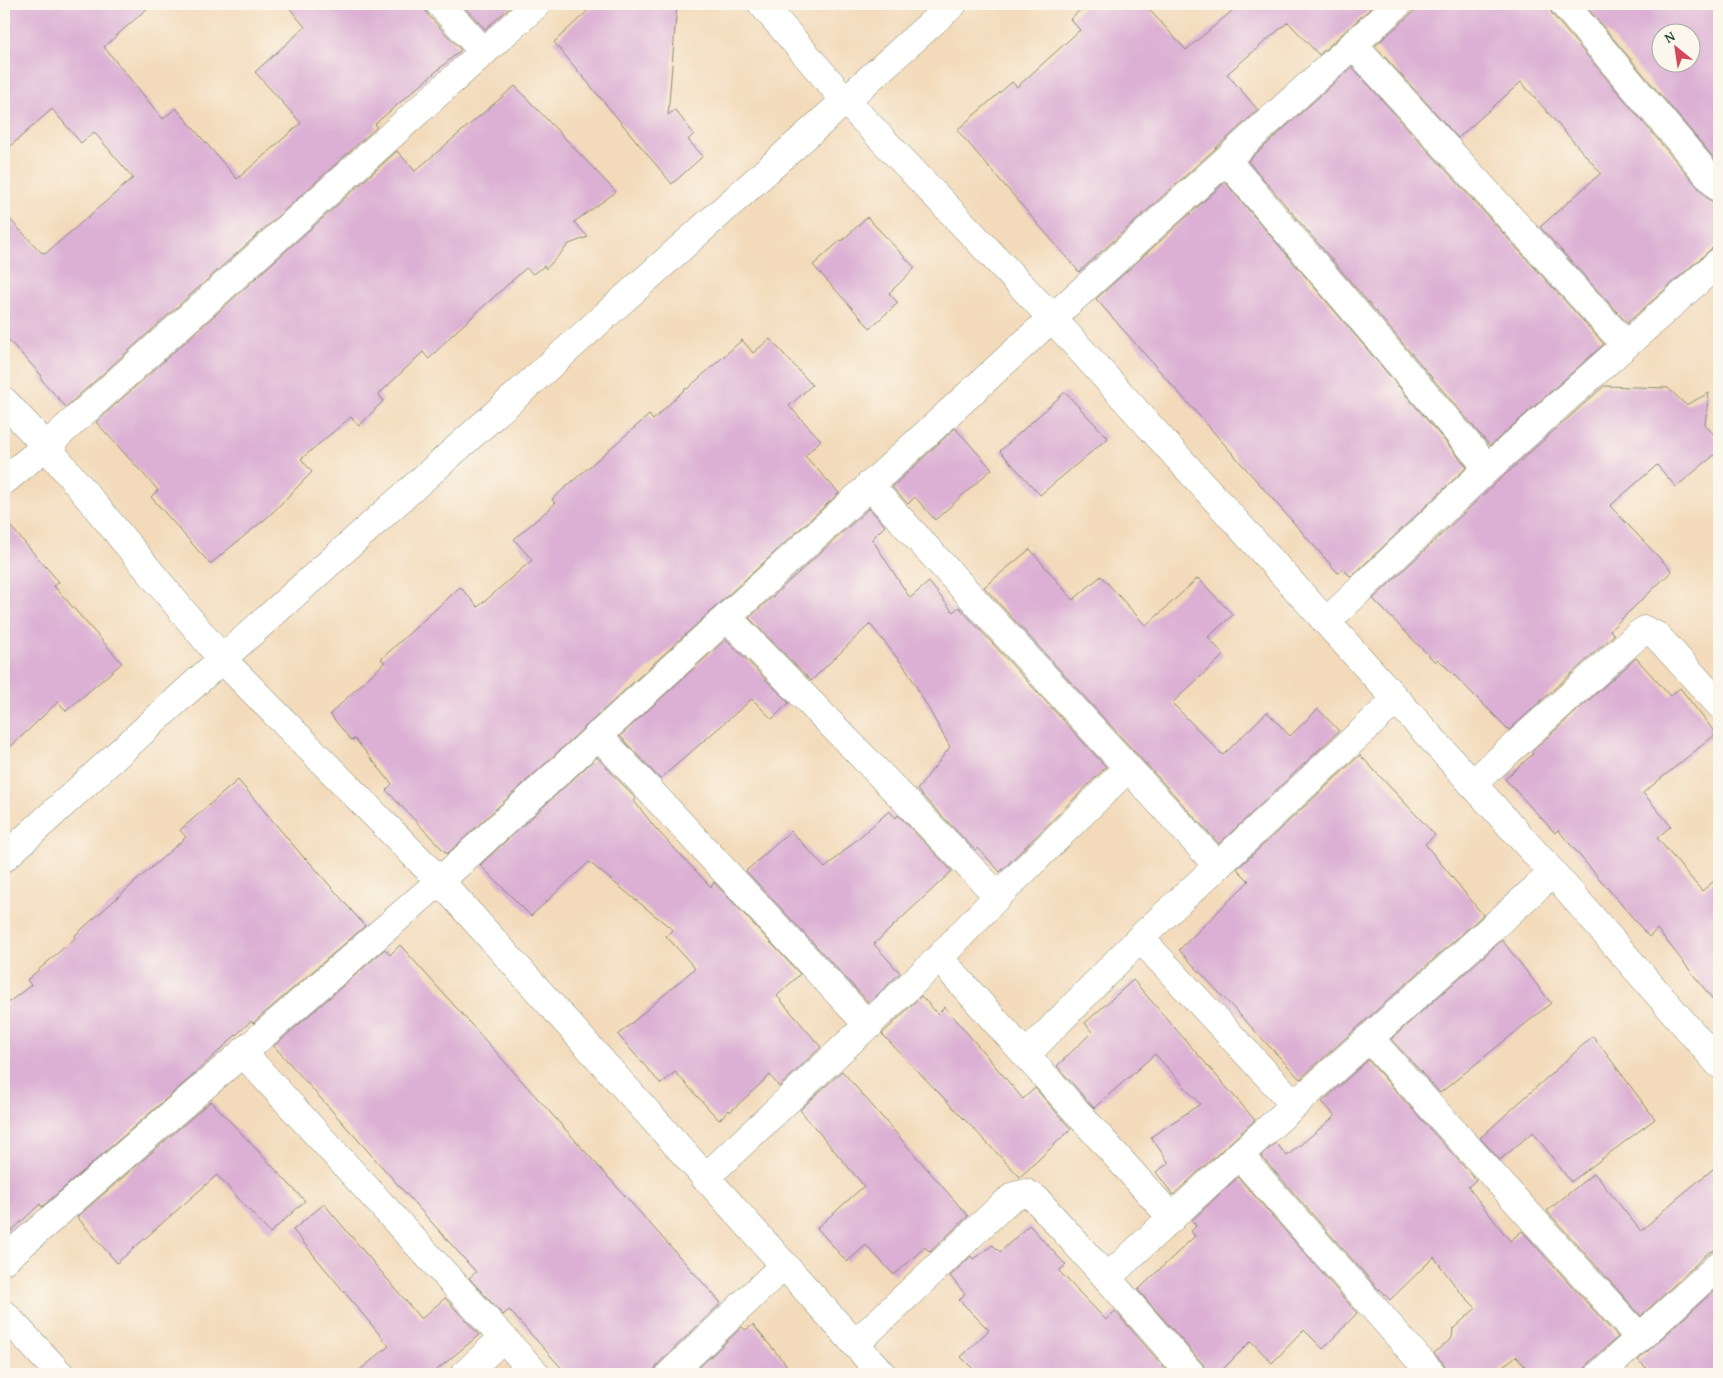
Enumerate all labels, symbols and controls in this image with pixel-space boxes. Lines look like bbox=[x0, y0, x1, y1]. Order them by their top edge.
north arrow bbox=[1650, 22, 1700, 72]
text: N bbox=[1660, 25, 1679, 48]

